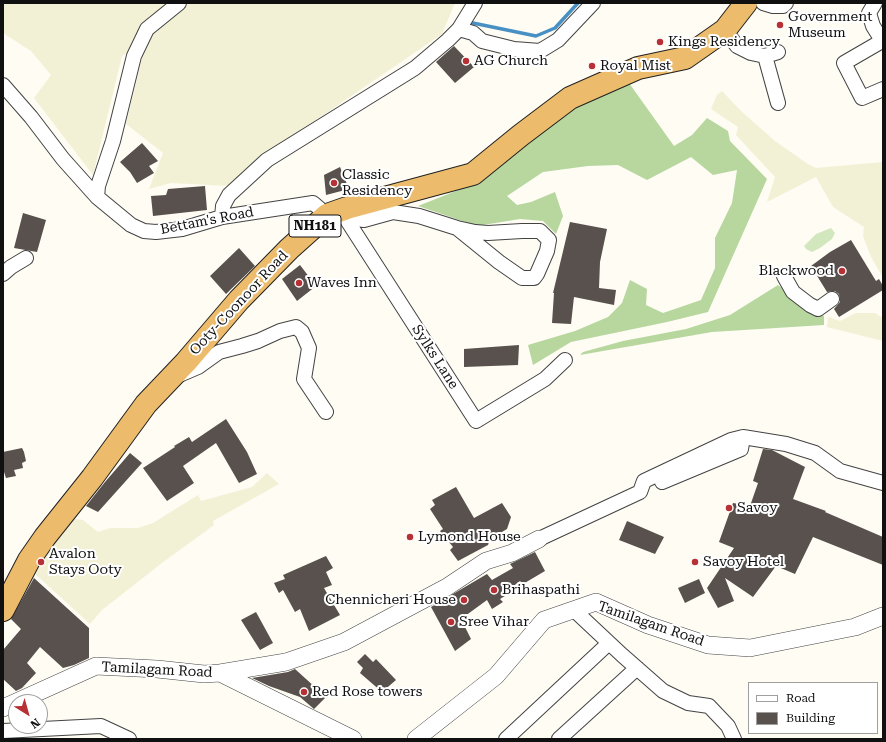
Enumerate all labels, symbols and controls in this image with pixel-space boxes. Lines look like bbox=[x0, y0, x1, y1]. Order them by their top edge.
place label: Government Museum bbox=[788, 9, 872, 42]
marker: Government Museum bbox=[775, 20, 785, 30]
place label: Kings Residency bbox=[668, 34, 780, 50]
marker: Kings Residency bbox=[655, 37, 665, 47]
place label: AG Church bbox=[474, 53, 548, 69]
marker: AG Church bbox=[461, 56, 471, 66]
place label: Royal Mist bbox=[600, 58, 671, 74]
marker: Royal Mist bbox=[587, 61, 597, 71]
place label: Classic Residency bbox=[342, 167, 412, 200]
marker: Classic Residency bbox=[329, 178, 339, 188]
street label: Bettam's Road bbox=[159, 204, 255, 238]
road number: NH181 bbox=[289, 215, 341, 237]
street label: Ooty-Coonoor Road bbox=[186, 247, 292, 359]
place label: Blackwood bbox=[759, 263, 834, 279]
marker: Blackwood bbox=[837, 266, 847, 276]
place label: Waves Inn bbox=[307, 275, 377, 291]
marker: Waves Inn bbox=[294, 278, 304, 288]
street label: Sylks Lane bbox=[408, 322, 462, 392]
place label: Savoy bbox=[737, 500, 777, 516]
marker: Savoy bbox=[724, 503, 734, 513]
place label: Lymond House bbox=[418, 529, 521, 545]
marker: Lymond House bbox=[405, 532, 415, 542]
place label: Avalon Stays Ooty bbox=[49, 546, 122, 578]
place label: Savoy Hotel bbox=[703, 554, 784, 570]
marker: Avalon Stays Ooty bbox=[36, 557, 46, 567]
marker: Savoy Hotel bbox=[690, 557, 700, 567]
place label: Brihaspathi bbox=[502, 582, 580, 598]
marker: Brihaspathi bbox=[489, 585, 499, 595]
place label: Chennicheri House bbox=[325, 592, 456, 608]
marker: Chennicheri House bbox=[459, 595, 469, 605]
street label: Tamilagam Road bbox=[596, 598, 706, 650]
place label: Sree Vihar bbox=[459, 614, 529, 630]
marker: Sree Vihar bbox=[446, 617, 456, 627]
street label: Tamilagam Road bbox=[101, 659, 213, 681]
legend bbox=[748, 682, 878, 734]
place label: Red Rose towers bbox=[312, 684, 423, 700]
marker: Red Rose towers bbox=[299, 687, 309, 697]
text: Road bbox=[786, 691, 815, 705]
north arrow bbox=[8, 694, 48, 734]
text: Building bbox=[786, 711, 835, 725]
text: N bbox=[28, 715, 42, 731]

